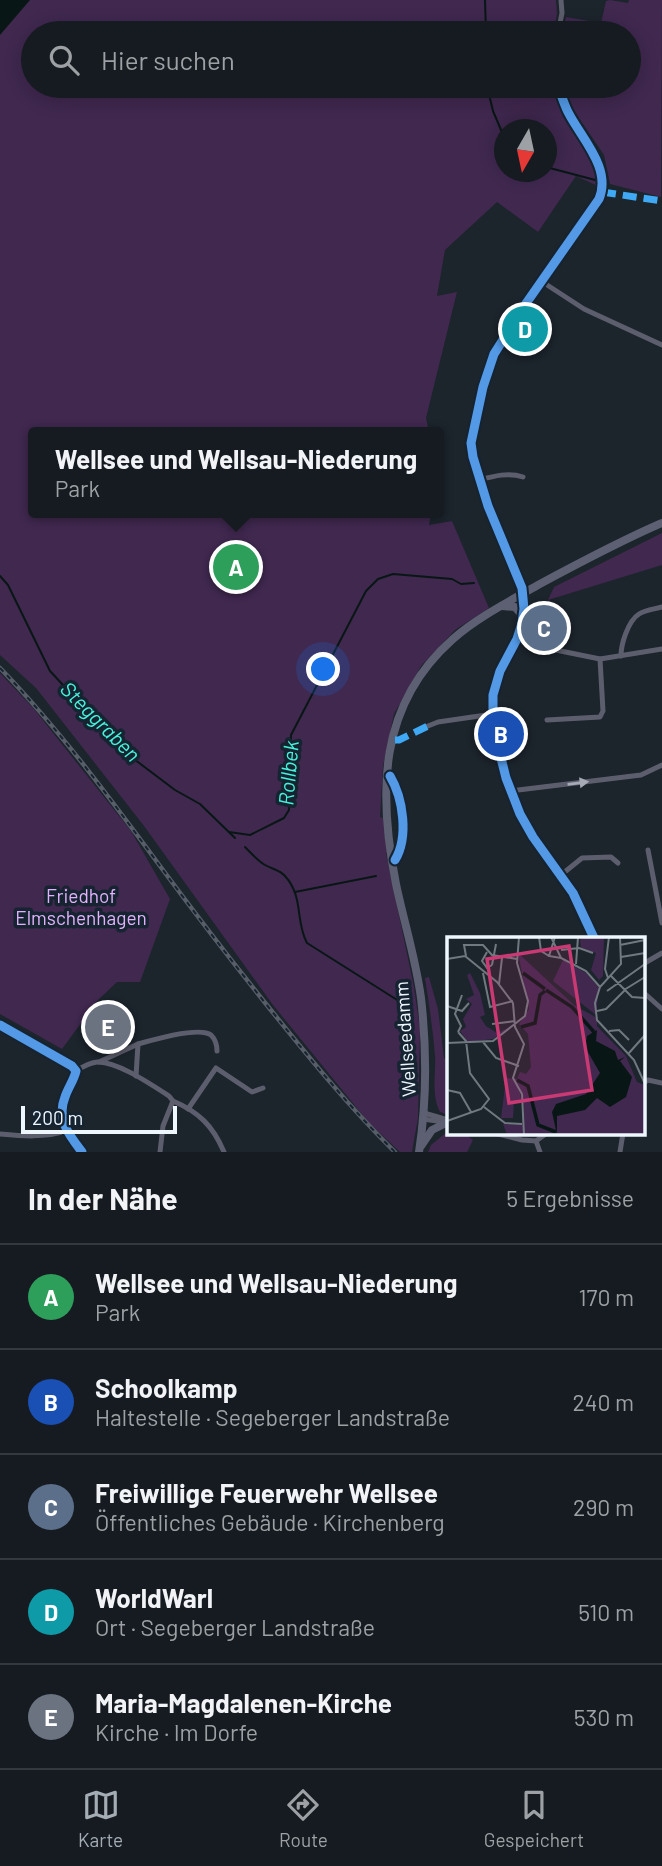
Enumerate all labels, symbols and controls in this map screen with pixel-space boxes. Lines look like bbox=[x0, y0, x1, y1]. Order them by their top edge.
search box bbox=[21, 21, 641, 98]
icon: search bbox=[45, 41, 83, 79]
text: Hier suchen bbox=[101, 44, 235, 75]
north arrow bbox=[494, 119, 557, 182]
pin: D bbox=[502, 303, 548, 355]
popup bbox=[28, 427, 444, 518]
text: Wellsee und Wellsau-Niederung bbox=[55, 443, 417, 474]
text: Park bbox=[55, 474, 100, 502]
pin: A bbox=[213, 541, 259, 593]
pin: C bbox=[521, 602, 567, 654]
your location bbox=[306, 652, 340, 686]
water label: Steggraben bbox=[56, 676, 146, 766]
pin: B bbox=[478, 708, 524, 760]
water label: Rollbek bbox=[272, 739, 303, 806]
one-way arrow bbox=[567, 777, 589, 788]
park label: Friedhof Elmschenhagen bbox=[15, 884, 147, 929]
inset map bbox=[447, 937, 644, 1134]
street label: Wellseedamm bbox=[389, 981, 420, 1097]
pin: E bbox=[85, 1001, 131, 1053]
scale bar bbox=[21, 1103, 177, 1135]
text: 200 m bbox=[32, 1106, 83, 1129]
text: In der Nähe bbox=[28, 1180, 178, 1216]
text: 5 Ergebnisse bbox=[506, 1184, 634, 1212]
text: Wellsee und Wellsau-Niederung bbox=[95, 1267, 457, 1298]
text: A bbox=[43, 1283, 59, 1311]
text: 170 m bbox=[578, 1283, 634, 1311]
text: Park bbox=[95, 1298, 140, 1326]
text: Schoolkamp bbox=[95, 1372, 237, 1403]
text: B bbox=[44, 1388, 58, 1416]
text: 240 m bbox=[572, 1388, 634, 1416]
text: Haltestelle · Segeberger Landstraße bbox=[95, 1403, 450, 1431]
text: Freiwillige Feuerwehr Wellsee bbox=[95, 1477, 438, 1508]
text: C bbox=[44, 1493, 58, 1521]
text: 290 m bbox=[573, 1493, 634, 1521]
text: Öffentliches Gebäude · Kirchenberg bbox=[95, 1508, 445, 1536]
text: WorldWarI bbox=[95, 1582, 213, 1613]
text: D bbox=[44, 1598, 58, 1626]
text: 510 m bbox=[578, 1598, 634, 1626]
text: Ort · Segeberger Landstraße bbox=[95, 1613, 375, 1641]
text: Maria-Magdalenen-Kirche bbox=[95, 1687, 392, 1718]
text: E bbox=[44, 1703, 58, 1731]
text: 530 m bbox=[574, 1703, 634, 1731]
text: Kirche · Im Dorfe bbox=[95, 1718, 258, 1746]
tab: Karte bbox=[78, 1786, 123, 1851]
tab: Route bbox=[279, 1786, 328, 1851]
tab: Gespeichert bbox=[484, 1786, 584, 1851]

